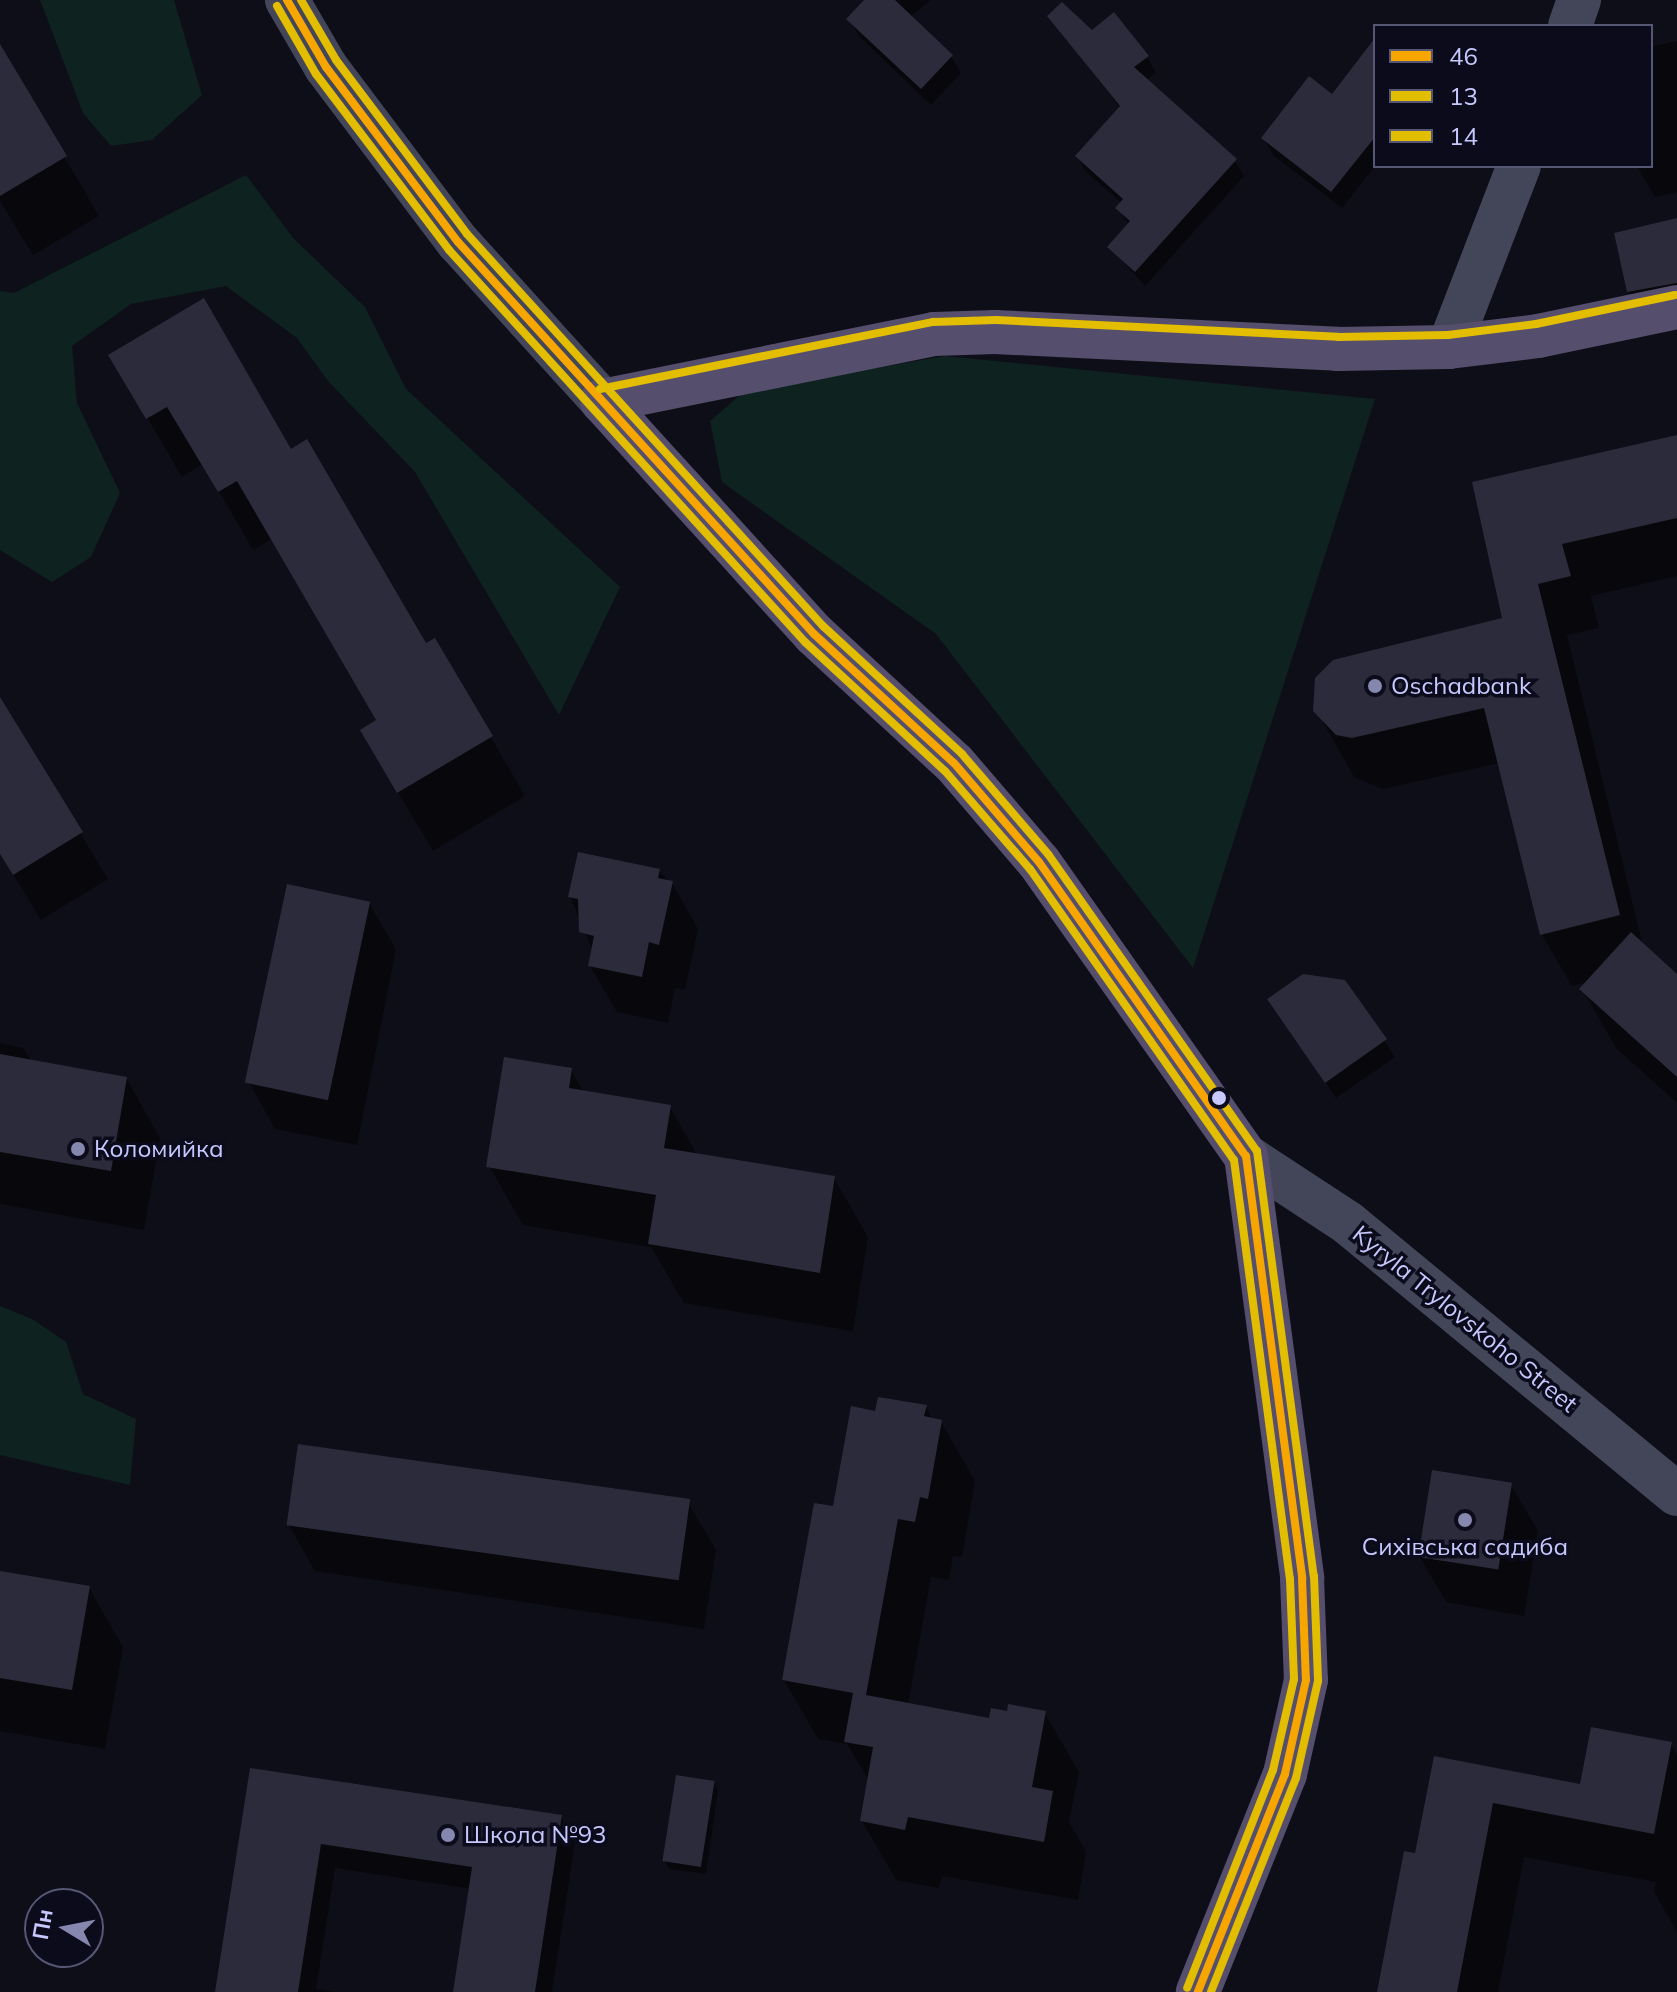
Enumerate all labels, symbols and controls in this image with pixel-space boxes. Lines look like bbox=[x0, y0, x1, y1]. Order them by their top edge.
legend bbox=[1373, 24, 1653, 168]
text: 46 bbox=[1449, 41, 1478, 71]
text: 13 bbox=[1449, 81, 1478, 111]
text: 14 bbox=[1449, 121, 1478, 151]
place label: Oschadbank bbox=[1391, 672, 1531, 700]
marker: Oschadbank bbox=[1366, 677, 1384, 695]
unlabelled marker bbox=[1211, 1090, 1227, 1106]
place label: Коломийка bbox=[94, 1135, 224, 1163]
marker: Коломийка bbox=[69, 1140, 87, 1158]
street label: Kyryla Trylovskoho Street bbox=[1347, 1220, 1583, 1418]
marker: Сихівська садиба bbox=[1456, 1511, 1474, 1529]
place label: Сихівська садиба bbox=[1362, 1533, 1568, 1561]
place label: Школа №93 bbox=[464, 1821, 606, 1849]
marker: Школа №93 bbox=[439, 1826, 457, 1844]
north arrow bbox=[24, 1888, 104, 1968]
text: Пн bbox=[26, 1907, 59, 1942]

